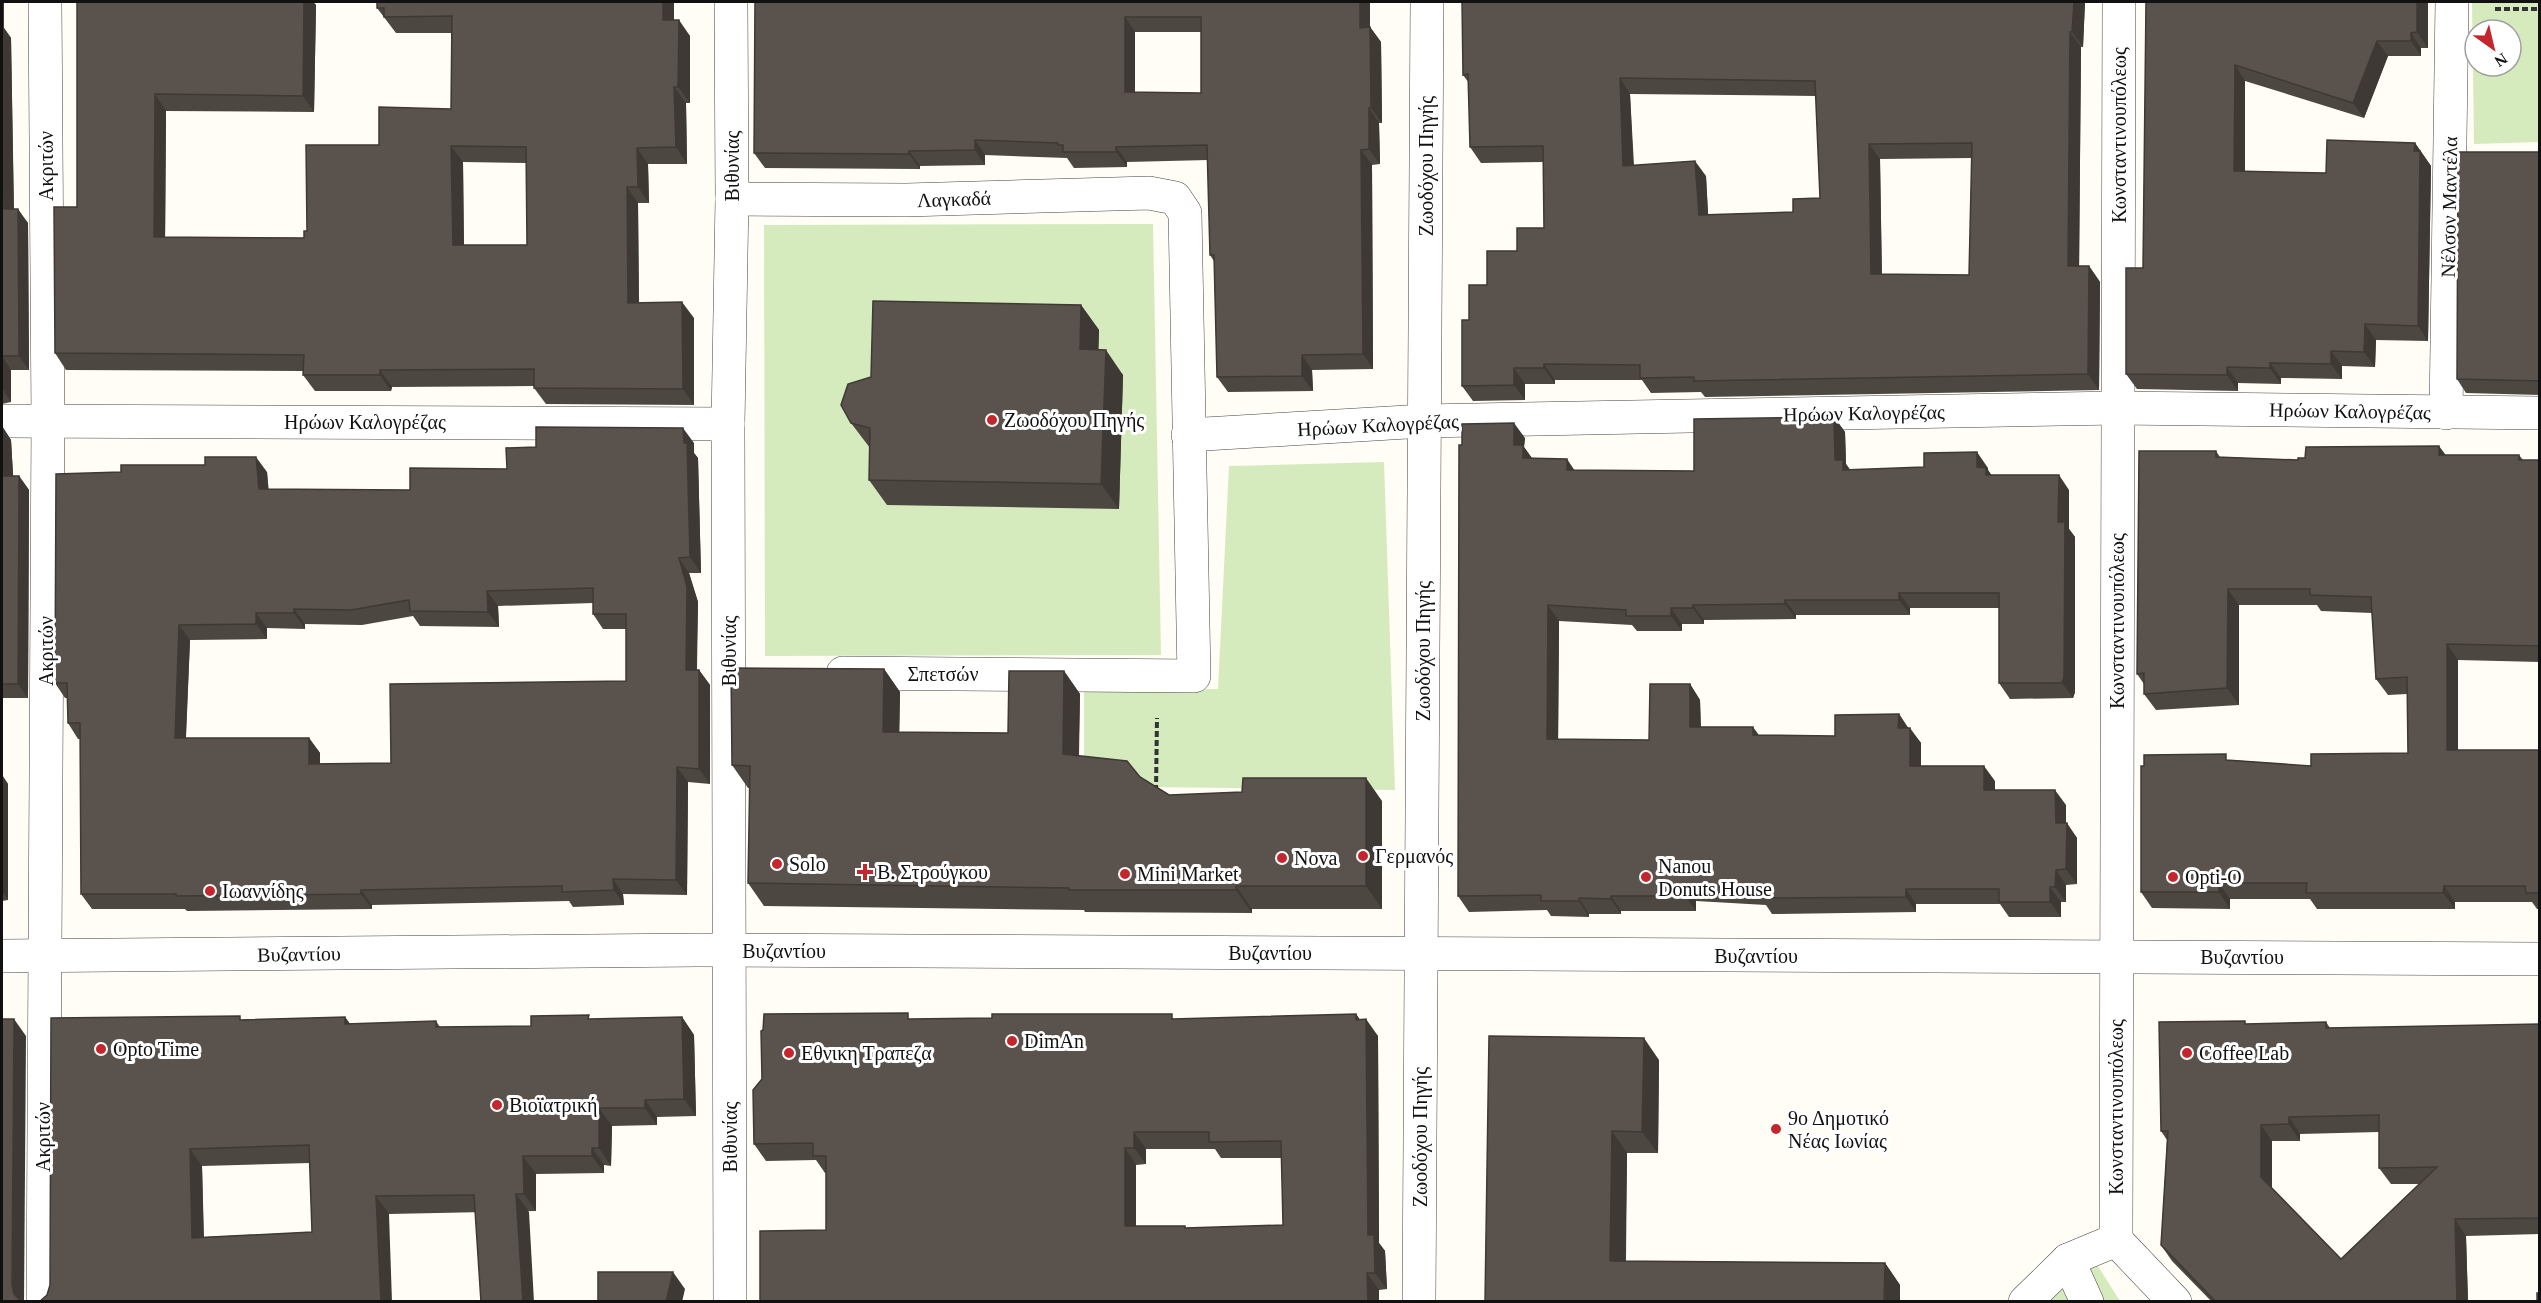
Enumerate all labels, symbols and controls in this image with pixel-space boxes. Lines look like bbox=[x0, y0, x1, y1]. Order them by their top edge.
north arrow bbox=[2463, 18, 2523, 78]
street label: Κωνσταντινουπόλεως bbox=[2108, 47, 2130, 223]
text: N bbox=[2491, 50, 2511, 71]
street label: Ζωοδόχου Πηγής bbox=[1415, 96, 1438, 236]
street label: Βιθυνίας bbox=[721, 130, 743, 202]
street label: Ακριτών bbox=[35, 131, 58, 201]
street label: Νέλσον Μαντέλα bbox=[2437, 136, 2461, 278]
street label: Λαγκαδά bbox=[917, 187, 992, 212]
street label: Ηρώων Καλογρέζας bbox=[2269, 399, 2431, 424]
street label: Ηρώων Καλογρέζας bbox=[1783, 401, 1945, 426]
place label: Ζωοδόχου Πηγής bbox=[1004, 409, 1144, 432]
street label: Ηρώων Καλογρέζας bbox=[1297, 410, 1460, 441]
street label: Ηρώων Καλογρέζας bbox=[284, 411, 446, 434]
marker: Ζωοδόχου Πηγής bbox=[985, 413, 999, 427]
street label: Κωνσταντινουπόλεως bbox=[2106, 533, 2128, 709]
street label: Ζωοδόχου Πηγής bbox=[1412, 581, 1435, 721]
street label: Βιθυνίας bbox=[718, 615, 740, 687]
street label: Ακριτών bbox=[35, 616, 58, 686]
street label: Σπετσών bbox=[907, 663, 979, 685]
place label: Γερμανός bbox=[1375, 845, 1453, 868]
place label: Nova bbox=[1294, 847, 1337, 869]
marker: Γερμανός bbox=[1356, 849, 1370, 863]
marker: Nova bbox=[1275, 851, 1289, 865]
place label: Solo bbox=[789, 853, 826, 875]
place label: Nanou Donuts House bbox=[1658, 855, 1772, 900]
marker: Solo bbox=[770, 857, 784, 871]
place label: Β. Στρούγκου bbox=[877, 861, 988, 884]
place label: Mini Market bbox=[1137, 863, 1239, 885]
marker: Β. Στρούγκου bbox=[858, 865, 872, 879]
place label: Opti-O bbox=[2185, 866, 2242, 889]
marker: Mini Market bbox=[1118, 867, 1132, 881]
marker: Nanou Donuts House bbox=[1639, 870, 1653, 884]
marker: Opti-O bbox=[2166, 870, 2180, 884]
place label: Ιωαννίδης bbox=[222, 880, 304, 903]
marker: Ιωαννίδης bbox=[203, 884, 217, 898]
street label: Βυζαντίου bbox=[742, 940, 826, 963]
street label: Βυζαντίου bbox=[257, 942, 341, 967]
street label: Βυζαντίου bbox=[1228, 942, 1312, 965]
street label: Βυζαντίου bbox=[1714, 945, 1798, 968]
street label: Βυζαντίου bbox=[2200, 946, 2284, 969]
street label: Κωνσταντινουπόλεως bbox=[2105, 1019, 2127, 1195]
place label: DimAn bbox=[1024, 1030, 1084, 1052]
marker: DimAn bbox=[1005, 1034, 1019, 1048]
place label: Opto Time bbox=[113, 1038, 199, 1061]
marker: Opto Time bbox=[94, 1042, 108, 1056]
place label: Εθνικη Τραπεζα bbox=[801, 1042, 932, 1065]
place label: Coffee Lab bbox=[2199, 1042, 2289, 1064]
marker: Εθνικη Τραπεζα bbox=[782, 1046, 796, 1060]
marker: Coffee Lab bbox=[2180, 1046, 2194, 1060]
street label: Ζωοδόχου Πηγής bbox=[1409, 1067, 1432, 1207]
place label: Βιοϊατρική bbox=[509, 1094, 598, 1117]
marker: Βιοϊατρική bbox=[490, 1098, 504, 1112]
street label: Βιθυνίας bbox=[719, 1101, 741, 1173]
street label: Ακριτών bbox=[32, 1102, 55, 1172]
place label: 9ο Δημοτικό Νέας Ιωνίας bbox=[1788, 1107, 1889, 1152]
marker: 9ο Δημοτικό Νέας Ιωνίας bbox=[1769, 1122, 1783, 1136]

